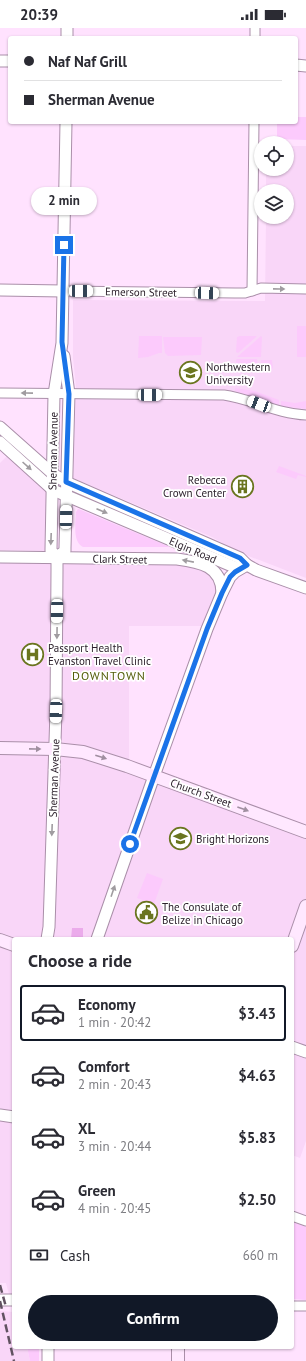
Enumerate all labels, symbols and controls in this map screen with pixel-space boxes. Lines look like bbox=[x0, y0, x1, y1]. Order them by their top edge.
text: 20:39 bbox=[20, 5, 58, 24]
text: Naf Naf Grill bbox=[48, 52, 127, 71]
text: Sherman Avenue bbox=[48, 90, 155, 109]
map controls bbox=[254, 136, 294, 224]
button: locate bbox=[254, 136, 294, 176]
button: layers bbox=[254, 184, 294, 224]
callout: 2 min bbox=[31, 187, 97, 215]
text: 2 min bbox=[48, 192, 80, 209]
route end bbox=[55, 236, 73, 254]
street label: Emerson Street bbox=[105, 284, 177, 300]
car bbox=[69, 285, 93, 297]
one-way arrow bbox=[273, 285, 285, 292]
car bbox=[195, 287, 219, 299]
school or university icon: Northwestern University bbox=[177, 360, 203, 386]
place label: Northwestern University bbox=[206, 360, 270, 387]
car bbox=[138, 389, 162, 401]
one-way arrow bbox=[21, 390, 33, 397]
car bbox=[246, 394, 272, 414]
street label: Sherman Avenue bbox=[45, 411, 61, 490]
one-way arrow bbox=[21, 461, 32, 470]
place label: Rebecca Crown Center bbox=[163, 473, 226, 500]
building icon: Rebecca Crown Center bbox=[229, 473, 255, 499]
car bbox=[60, 505, 72, 529]
one-way arrow bbox=[96, 508, 107, 514]
one-way arrow bbox=[48, 533, 54, 546]
street label: Elgin Road bbox=[167, 534, 219, 566]
street label: Clark Street bbox=[93, 552, 148, 566]
one-way arrow bbox=[182, 558, 194, 564]
car bbox=[51, 599, 63, 623]
one-way arrow bbox=[54, 627, 60, 640]
hospital icon: Passport Health Evanston Travel Clinic bbox=[19, 641, 45, 667]
place label: Passport Health Evanston Travel Clinic bbox=[48, 641, 151, 668]
district label: DOWNTOWN bbox=[72, 668, 146, 683]
car bbox=[50, 699, 62, 723]
street label: Sherman Avenue bbox=[46, 738, 62, 817]
one-way arrow bbox=[29, 746, 42, 752]
one-way arrow bbox=[96, 755, 108, 761]
street label: Church Street bbox=[169, 775, 234, 811]
one-way arrow bbox=[237, 806, 249, 812]
one-way arrow bbox=[49, 824, 56, 836]
school or university icon: Bright Horizons bbox=[168, 826, 194, 852]
place label: Bright Horizons bbox=[196, 832, 269, 846]
route start bbox=[121, 835, 139, 853]
one-way arrow bbox=[110, 885, 116, 897]
public building icon: The Consulate of Belize in Chicago bbox=[133, 900, 159, 926]
place label: The Consulate of Belize in Chicago bbox=[162, 900, 243, 927]
text: Choose a ride bbox=[28, 949, 132, 972]
icon: car bbox=[30, 995, 66, 1031]
text: Economy bbox=[78, 995, 136, 1014]
text: $3.43 bbox=[238, 1004, 276, 1023]
text: 1 min · 20:42 bbox=[78, 1014, 151, 1031]
icon: car bbox=[30, 1057, 66, 1093]
text: Comfort bbox=[78, 1057, 130, 1076]
text: $4.63 bbox=[238, 1066, 276, 1085]
text: 2 min · 20:43 bbox=[78, 1076, 151, 1093]
icon: car bbox=[30, 1119, 66, 1155]
text: XL bbox=[78, 1119, 95, 1138]
text: $5.83 bbox=[238, 1128, 276, 1147]
text: 3 min · 20:44 bbox=[78, 1138, 151, 1155]
icon: car bbox=[30, 1181, 66, 1217]
text: Green bbox=[78, 1181, 116, 1200]
text: $2.50 bbox=[238, 1190, 276, 1209]
text: 4 min · 20:45 bbox=[78, 1200, 151, 1217]
icon: cash bbox=[28, 1244, 50, 1266]
text: Cash bbox=[60, 1246, 90, 1265]
text: 660 m bbox=[243, 1247, 278, 1264]
button: Confirm bbox=[28, 1295, 278, 1341]

